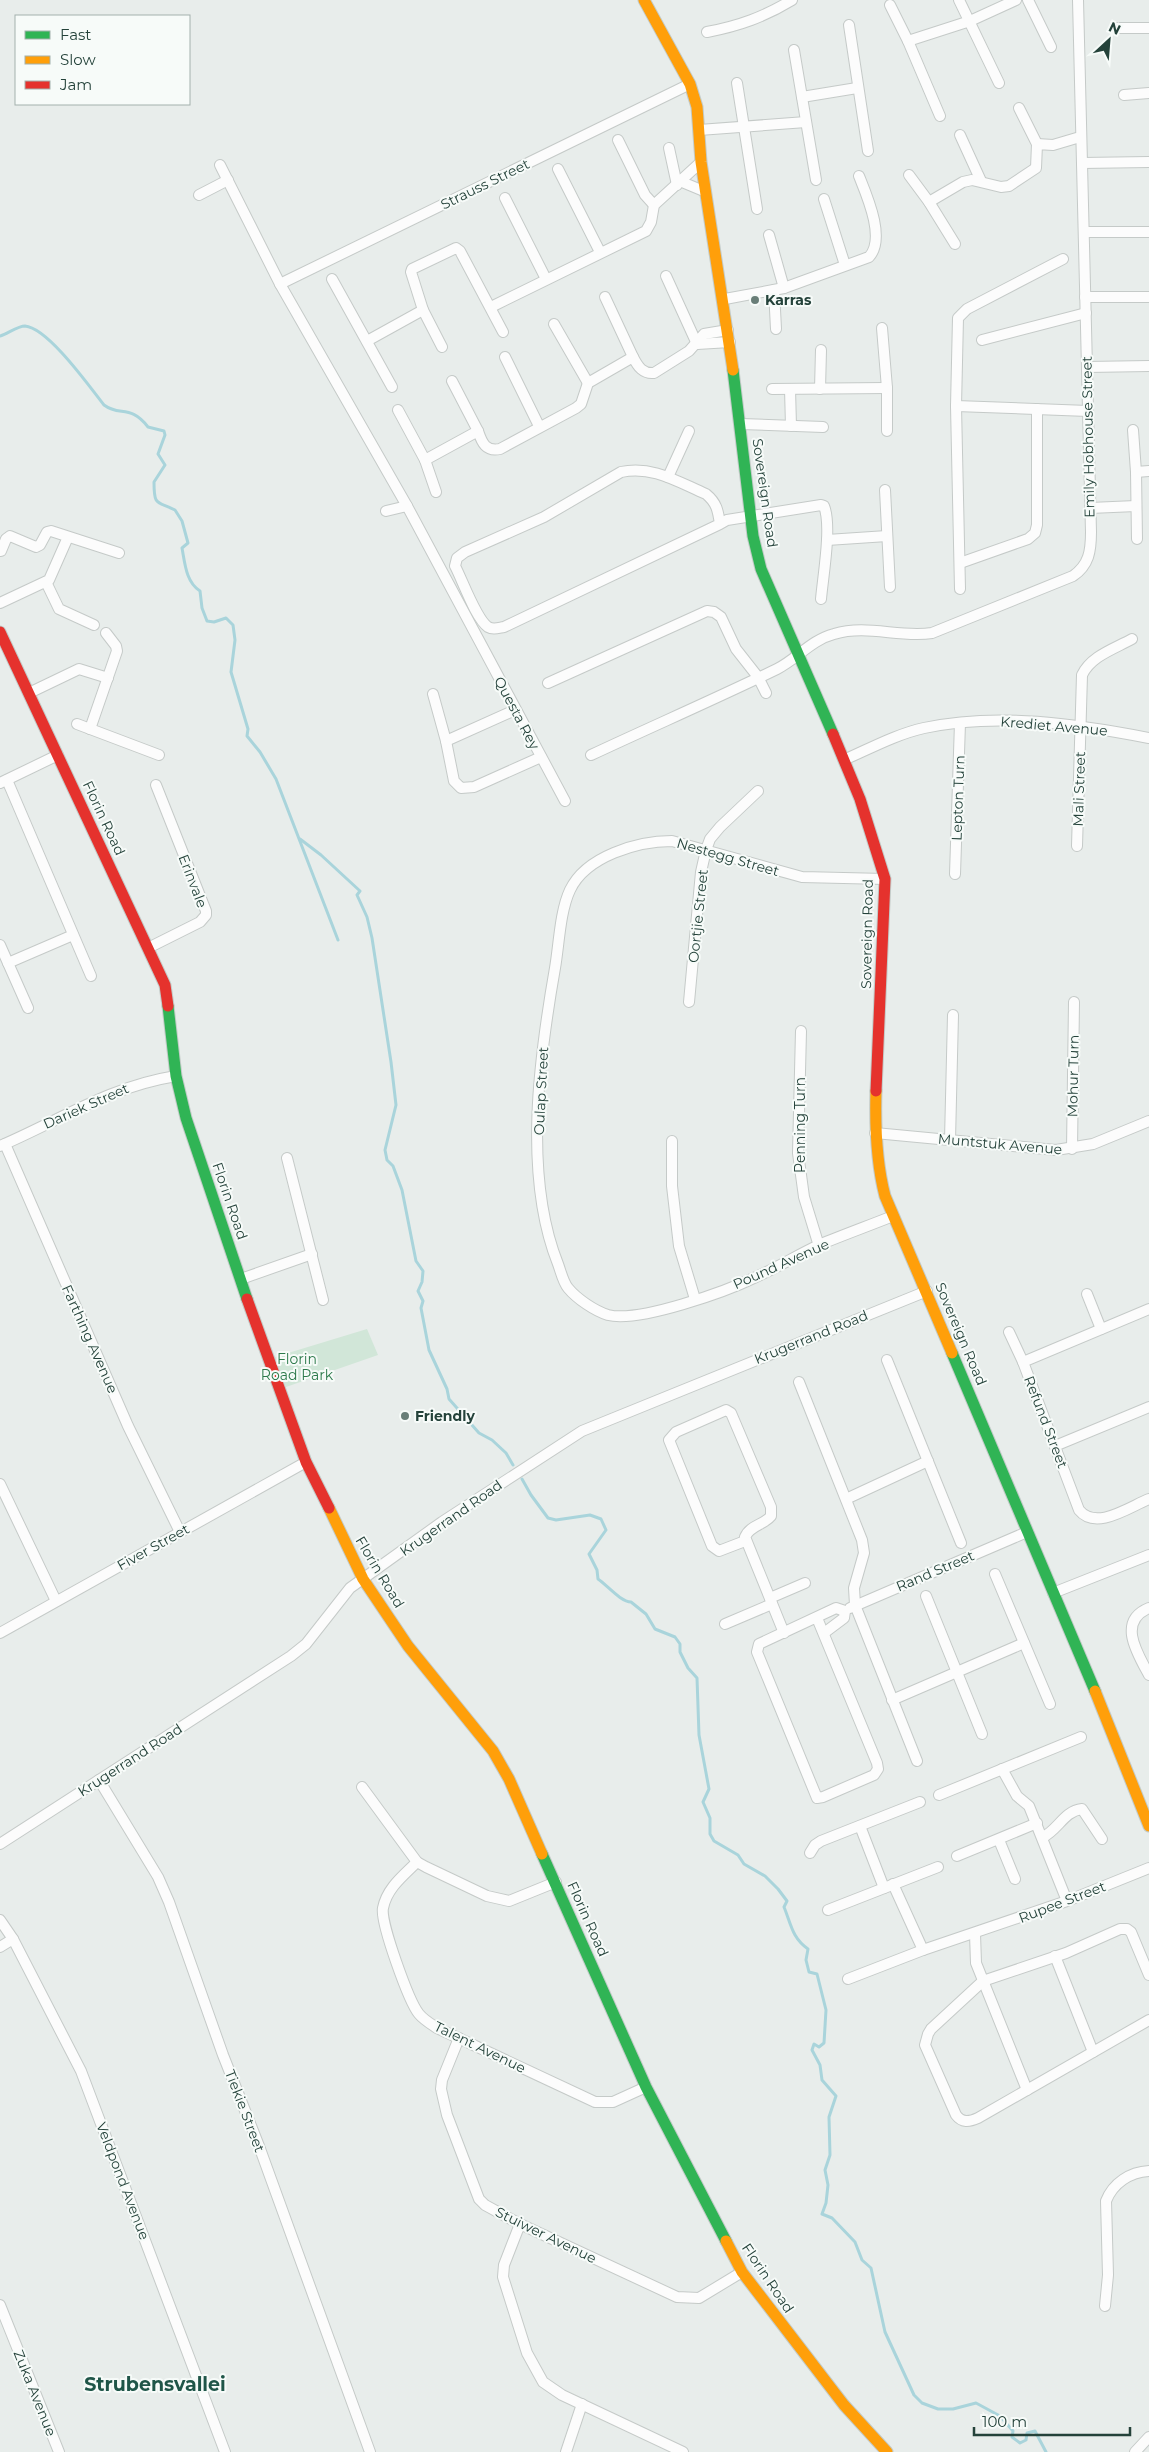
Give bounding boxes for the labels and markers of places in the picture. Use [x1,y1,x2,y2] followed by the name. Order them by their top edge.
[765,291,812,309] place label: Karras
[749,294,761,306] marker: Karras
[415,1407,475,1425] place label: Friendly
[399,1410,411,1422] marker: Friendly

